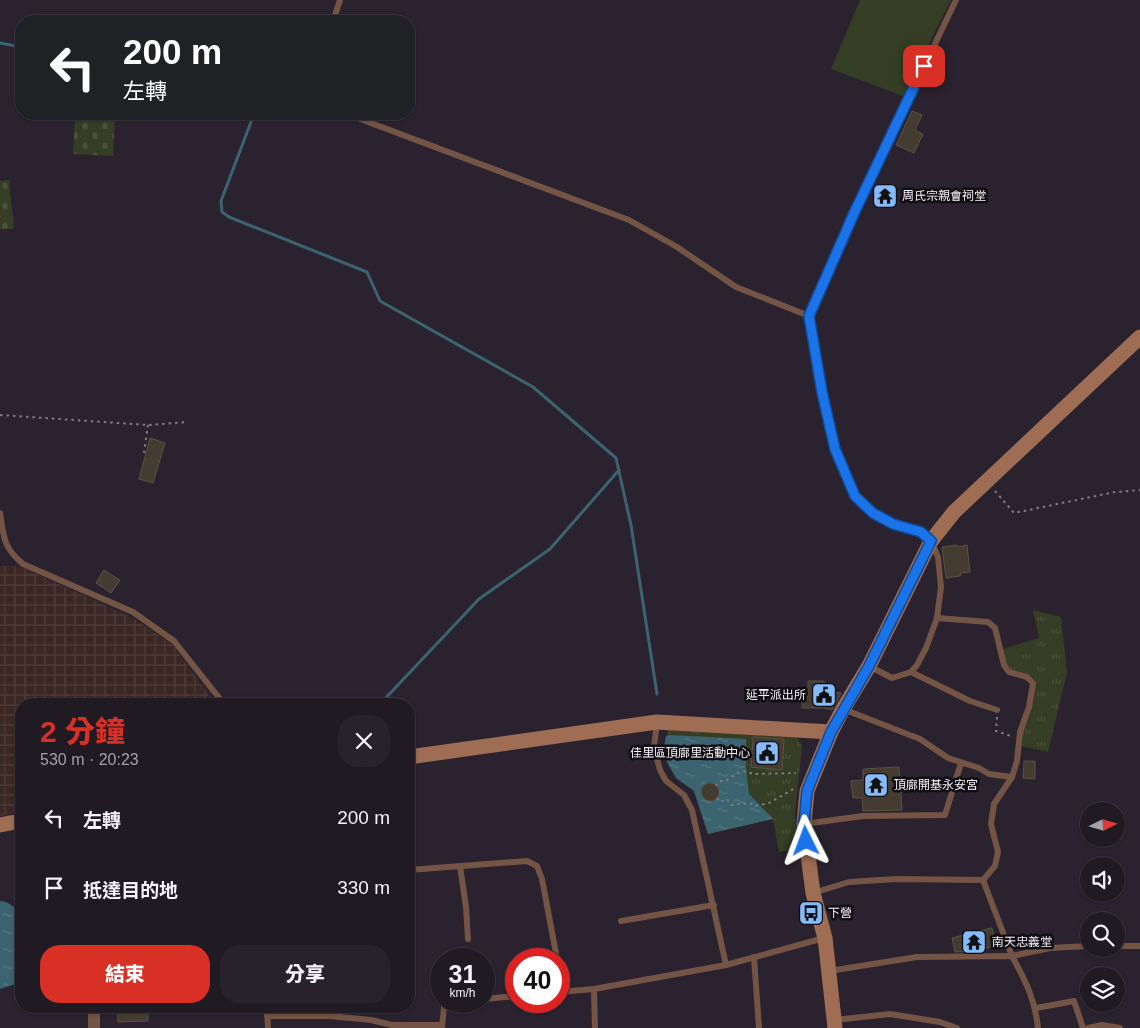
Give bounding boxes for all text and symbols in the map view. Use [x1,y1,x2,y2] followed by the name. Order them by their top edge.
[123,32,222,71] text: 200 m
[40,35,105,100] icon: left
[903,45,945,87] pin
[910,52,938,80] icon: arrive
[123,79,167,104] text: 左轉
[872,183,898,209] temple icon: 周氏宗親會祠堂
[902,189,986,203] place label: 周氏宗親會祠堂
[811,682,837,708] public building icon: 延平派出所
[746,688,806,702] place label: 延平派出所
[40,715,125,748] text: 2 分鐘
[338,715,390,767] button: close
[754,740,780,766] public building icon: 佳里區頂廍里活動中心
[630,746,750,760] place label: 佳里區頂廍里活動中心
[40,751,139,768] text: 530 m · 20:23
[863,772,889,798] temple icon: 頂廍開基永安宮
[894,778,978,792] place label: 頂廍開基永安宮
[1080,802,1125,848] north arrow
[1080,802,1125,1012] map controls
[40,804,68,832] icon: left
[337,807,390,828] text: 200 m
[83,810,121,831] text: 左轉
[779,814,831,866] position arrow
[1080,857,1125,902] button: sound
[40,874,68,902] icon: arrive
[337,877,390,898] text: 330 m
[83,880,178,901] text: 抵達目的地
[798,900,824,926] bus stop icon: 下營
[828,906,852,920] place label: 下營
[1080,912,1125,957] button: search
[961,929,987,955] temple icon: 南天忠義堂
[992,935,1052,949] place label: 南天忠義堂
[40,945,210,1003] button: 結束
[220,945,390,1003] button: 分享
[505,948,570,1013] speed limit sign: 40
[449,960,476,988] text: 31
[1080,967,1125,1012] button: layers
[449,986,476,1000] text: km/h

